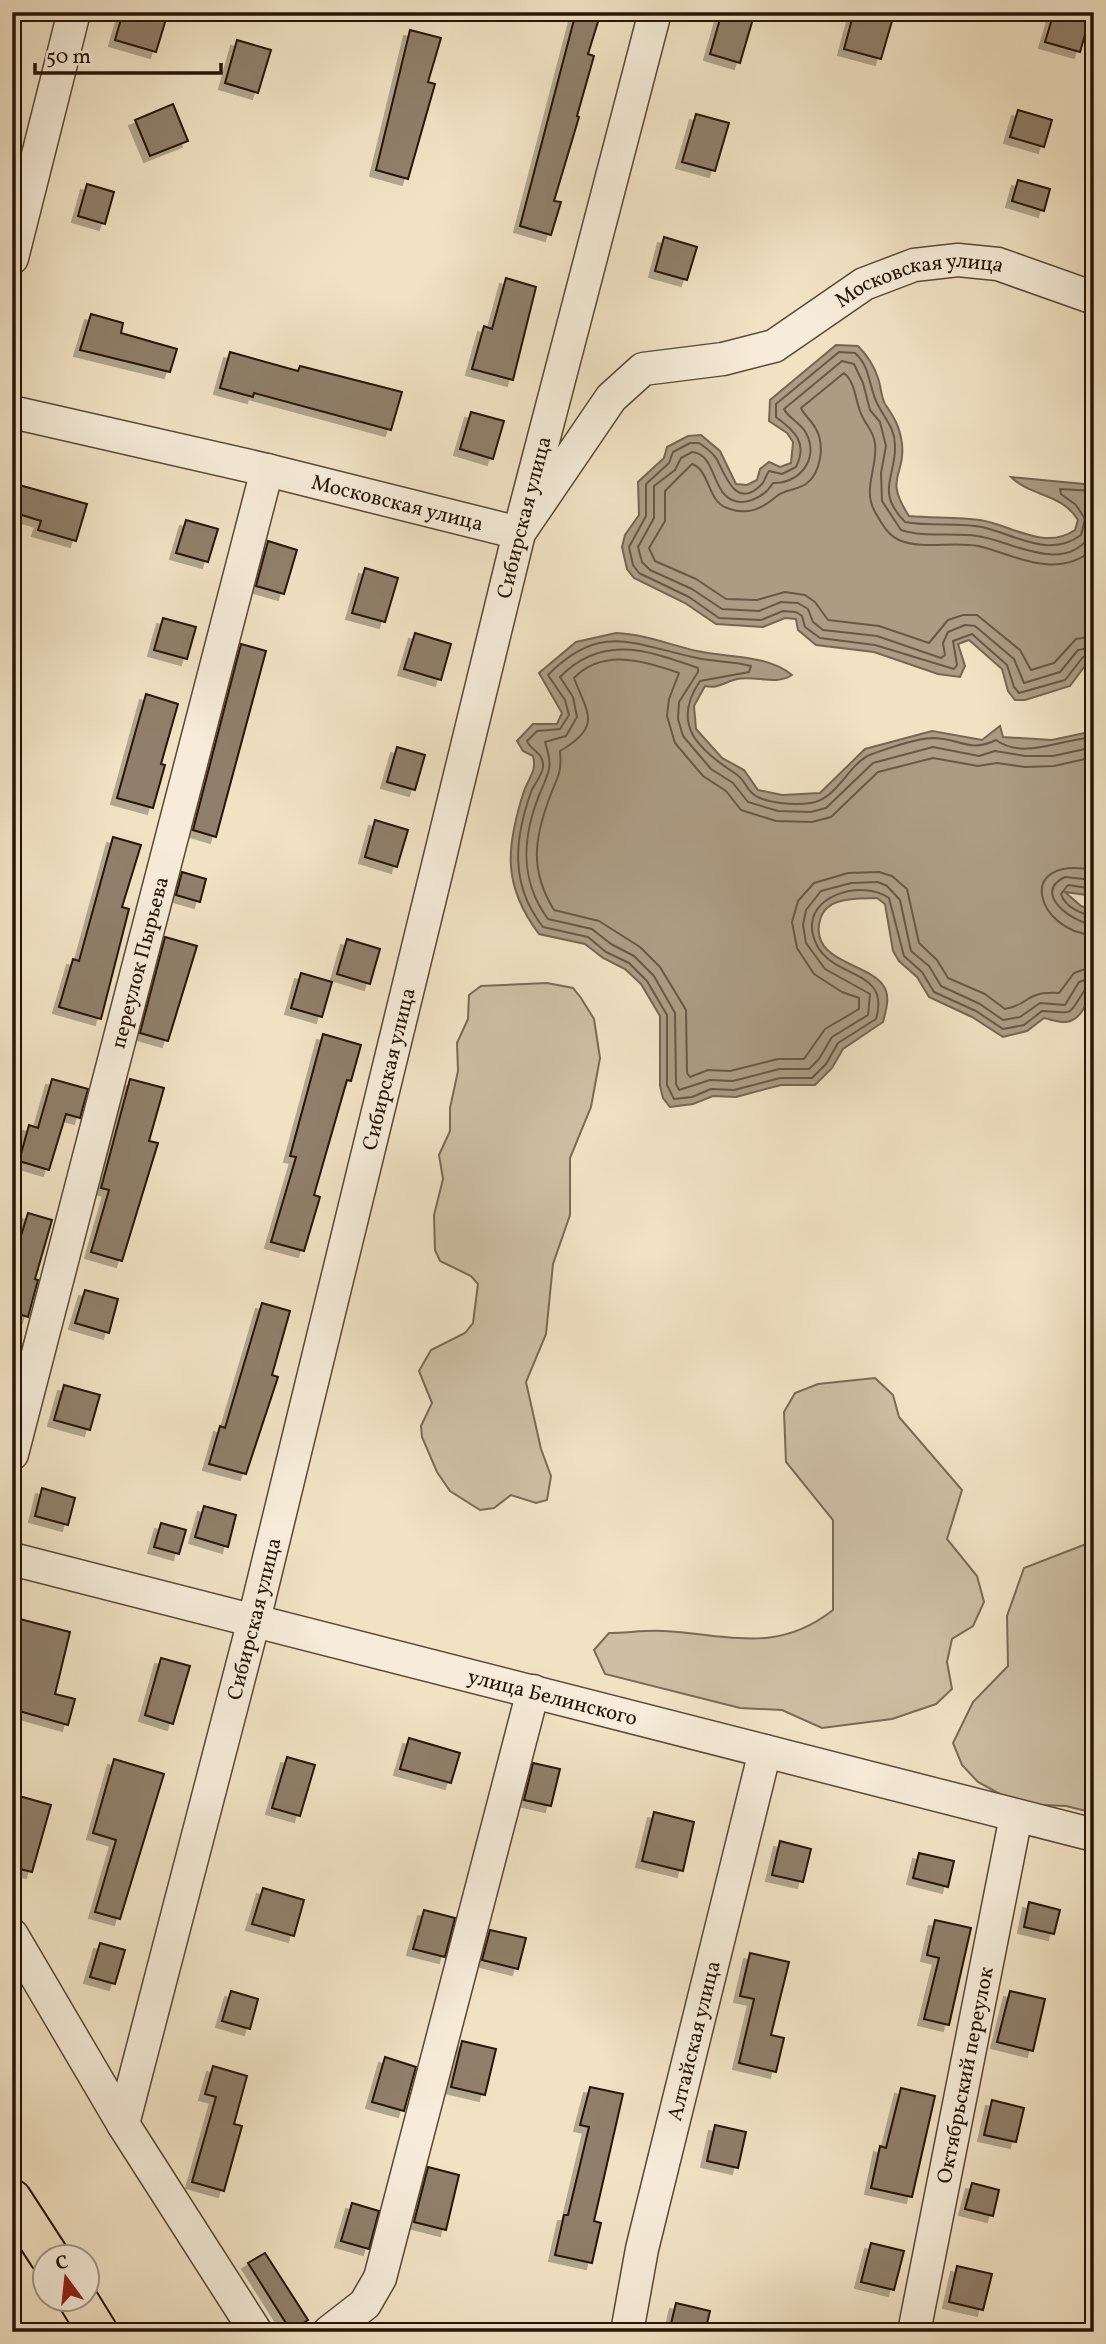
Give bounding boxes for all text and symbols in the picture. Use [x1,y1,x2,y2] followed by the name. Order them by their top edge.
[35,32,220,76] scale bar
[46,43,91,72] text: 50 m
[830,247,1008,316] street label: Московская улица
[491,433,560,602] street label: Сибирская улица
[308,469,486,540] street label: Московская улица
[105,874,177,1052] street label: переулок Пырьева
[356,985,424,1154] street label: Сибирская улица
[221,1535,290,1703] street label: Сибирская улица
[464,1663,640,1734] street label: улица Белинского
[661,1958,729,2124] street label: Алтайская улица
[931,1964,1002,2186] street label: Октябрьский переулок
[32,2242,102,2312] north arrow
[53,2249,71,2278] text: С

